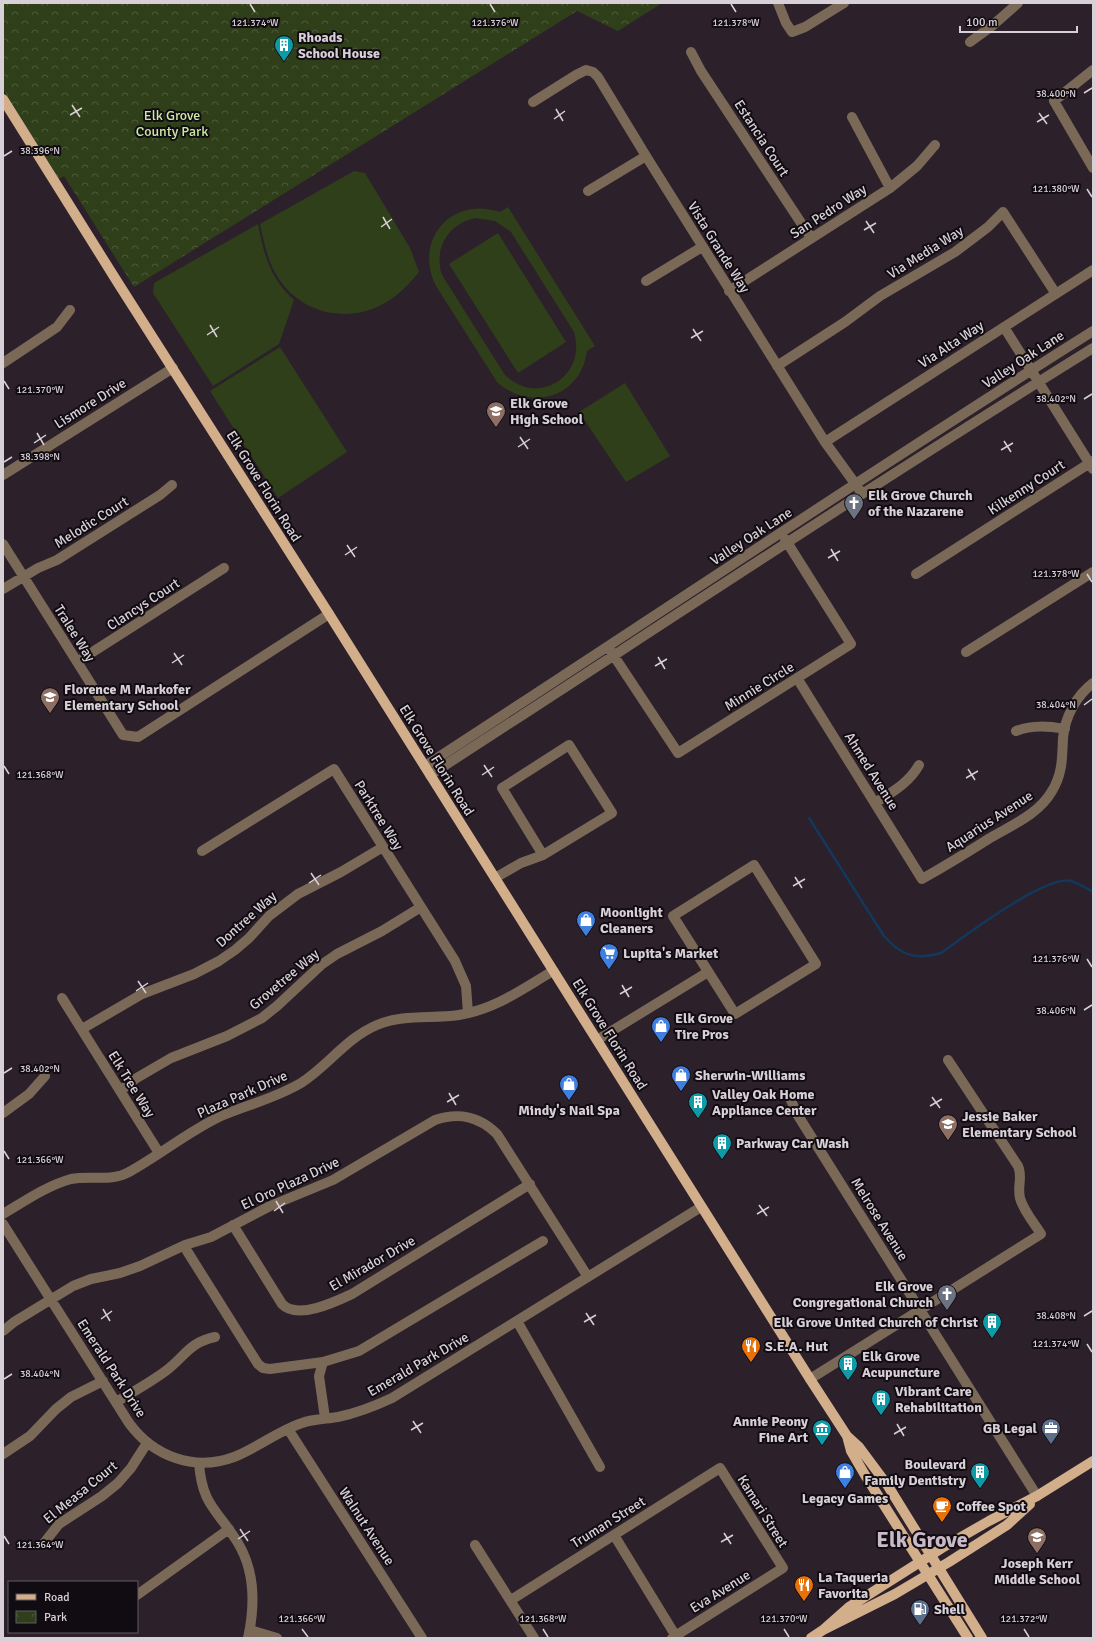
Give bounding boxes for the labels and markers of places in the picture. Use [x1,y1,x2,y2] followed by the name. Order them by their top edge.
[298,29,380,62] place label: Rhoads School House
[273,34,295,62] building icon: Rhoads School House
[510,395,584,428] place label: Elk Grove High School
[485,400,507,428] school or university icon: Elk Grove High School
[868,487,973,520] place label: Elk Grove Church of the Nazarene
[843,492,865,520] church icon: Elk Grove Church of the Nazarene
[64,681,191,714] place label: Florence M Markofer Elementary School
[39,686,61,714] school or university icon: Florence M Markofer Elementary School
[600,904,663,937] place label: Moonlight Cleaners
[575,909,597,937] shop icon: Moonlight Cleaners
[598,942,620,970] supermarket icon: Lupita's Market
[623,945,719,962] place label: Lupita's Market
[675,1010,733,1043] place label: Elk Grove Tire Pros
[650,1015,672,1043] shop icon: Elk Grove Tire Pros
[670,1064,692,1092] shop icon: Sherwin-Williams
[695,1067,805,1084] place label: Sherwin-Williams
[558,1073,580,1101] shop icon: Mindy's Nail Spa
[712,1086,817,1119] place label: Valley Oak Home Appliance Center
[687,1091,709,1119] building icon: Valley Oak Home Appliance Center
[518,1102,620,1119] place label: Mindy's Nail Spa
[962,1108,1077,1141] place label: Jessie Baker Elementary School
[937,1113,959,1141] school or university icon: Jessie Baker Elementary School
[711,1132,733,1160] building icon: Parkway Car Wash
[736,1135,850,1152] place label: Parkway Car Wash
[793,1278,933,1311] place label: Elk Grove Congregational Church
[936,1283,958,1311] church icon: Elk Grove Congregational Church
[981,1311,1003,1339] building icon: Elk Grove United Church of Christ
[773,1314,979,1331] place label: Elk Grove United Church of Christ
[740,1335,762,1363] restaurant icon: S.E.A. Hut
[765,1338,829,1355] place label: S.E.A. Hut
[862,1348,940,1381] place label: Elk Grove Acupuncture
[837,1353,859,1381] building icon: Elk Grove Acupuncture
[895,1383,982,1416] place label: Vibrant Care Rehabilitation
[870,1388,892,1416] building icon: Vibrant Care Rehabilitation
[733,1413,809,1446] place label: Annie Peony Fine Art
[1040,1417,1062,1445] office icon: GB Legal
[811,1418,833,1446] museum icon: Annie Peony Fine Art
[983,1420,1038,1437] place label: GB Legal
[864,1456,966,1489] place label: Boulevard Family Dentistry
[834,1461,856,1489] shop icon: Legacy Games
[969,1461,991,1489] building icon: Boulevard Family Dentistry
[802,1490,888,1507] place label: Legacy Games
[931,1495,953,1523] cafe icon: Coffee Spot
[956,1498,1027,1515] place label: Coffee Spot
[1026,1526,1048,1554] school or university icon: Joseph Kerr Middle School
[994,1555,1081,1588] place label: Joseph Kerr Middle School
[818,1569,888,1602] place label: La Taqueria Favorita
[793,1574,815,1602] restaurant icon: La Taqueria Favorita
[909,1598,931,1626] fuel station icon: Shell
[934,1601,966,1618] place label: Shell

